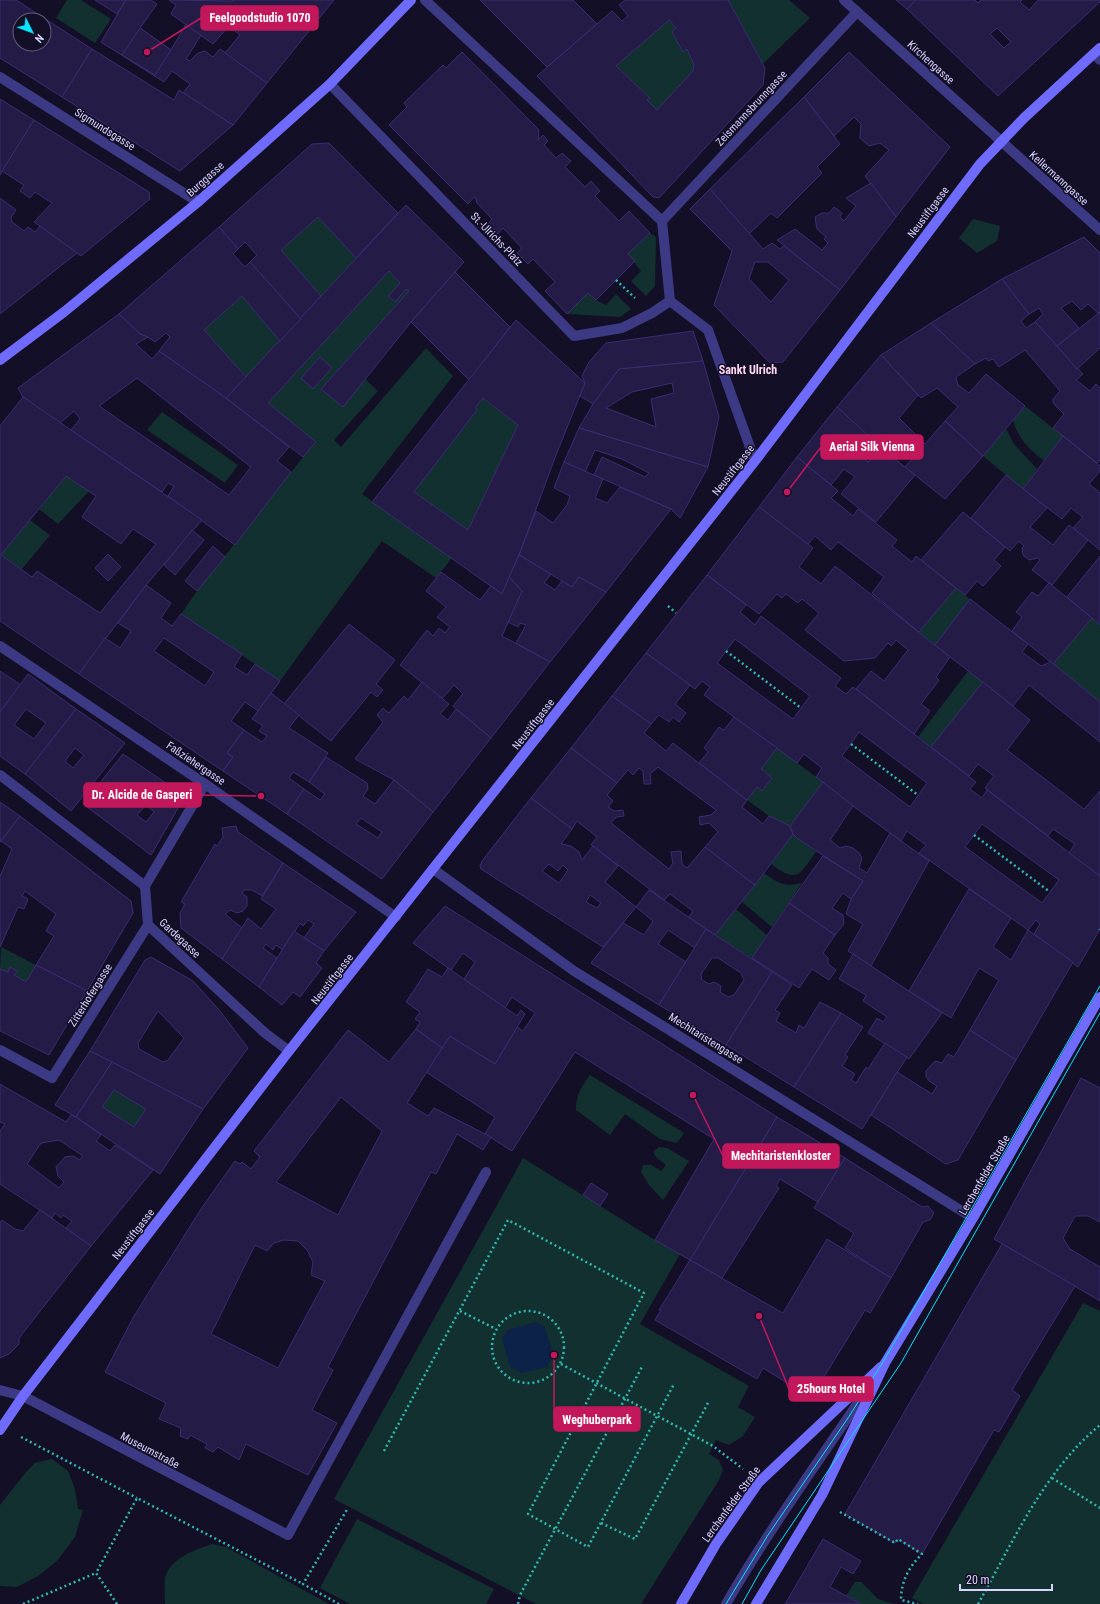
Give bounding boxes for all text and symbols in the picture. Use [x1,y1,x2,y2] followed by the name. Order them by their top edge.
[201,6,318,30] callout: Feelgoodstudio 1070
[209,11,311,25] text: Feelgoodstudio 1070
[12,12,52,52] north arrow
[32,31,46,45] text: N
[905,38,957,87] street label: Kirchengasse
[713,68,790,149] street label: Zeismannsbrunngasse
[72,106,137,153] street label: Sigmundsgasse
[1027,149,1091,208] street label: Kellermanngasse
[184,159,227,200] street label: Burggasse
[905,184,952,240] street label: Neustiftgasse
[468,210,525,269] street label: St.-Ulrichs-Platz
[719,363,777,377] district label: Sankt Ulrich
[821,435,923,459] callout: Aerial Silk Vienna
[829,440,915,454] text: Aerial Silk Vienna
[710,442,757,498] street label: Neustiftgasse
[510,696,557,752] street label: Neustiftgasse
[164,739,228,788] street label: Faßziehergasse
[84,783,201,807] callout: Dr. Alcide de Gasperi
[92,788,192,802] text: Dr. Alcide de Gasperi
[156,916,203,961] street label: Gardegasse
[309,951,356,1007] street label: Neustiftgasse
[66,961,115,1029] street label: Zitterhofergasse
[666,1010,745,1067] street label: Mechitaristengasse
[956,1133,1013,1218] street label: Lerchenfelder Straße
[723,1144,839,1168] callout: Mechitaristenkloster
[731,1149,831,1163] text: Mechitaristenkloster
[110,1206,157,1262] street label: Neustiftgasse
[789,1377,873,1401] callout: 25hours Hotel
[797,1382,865,1396] text: 25hours Hotel
[554,1407,640,1431] callout: Weghuberpark
[562,1413,632,1427] text: Weghuberpark
[118,1429,182,1471] street label: Museumstraße
[700,1464,763,1545] street label: Lerchenfelder Straße
[960,1566,1052,1592] scale bar
[966,1573,990,1587] text: 20 m

